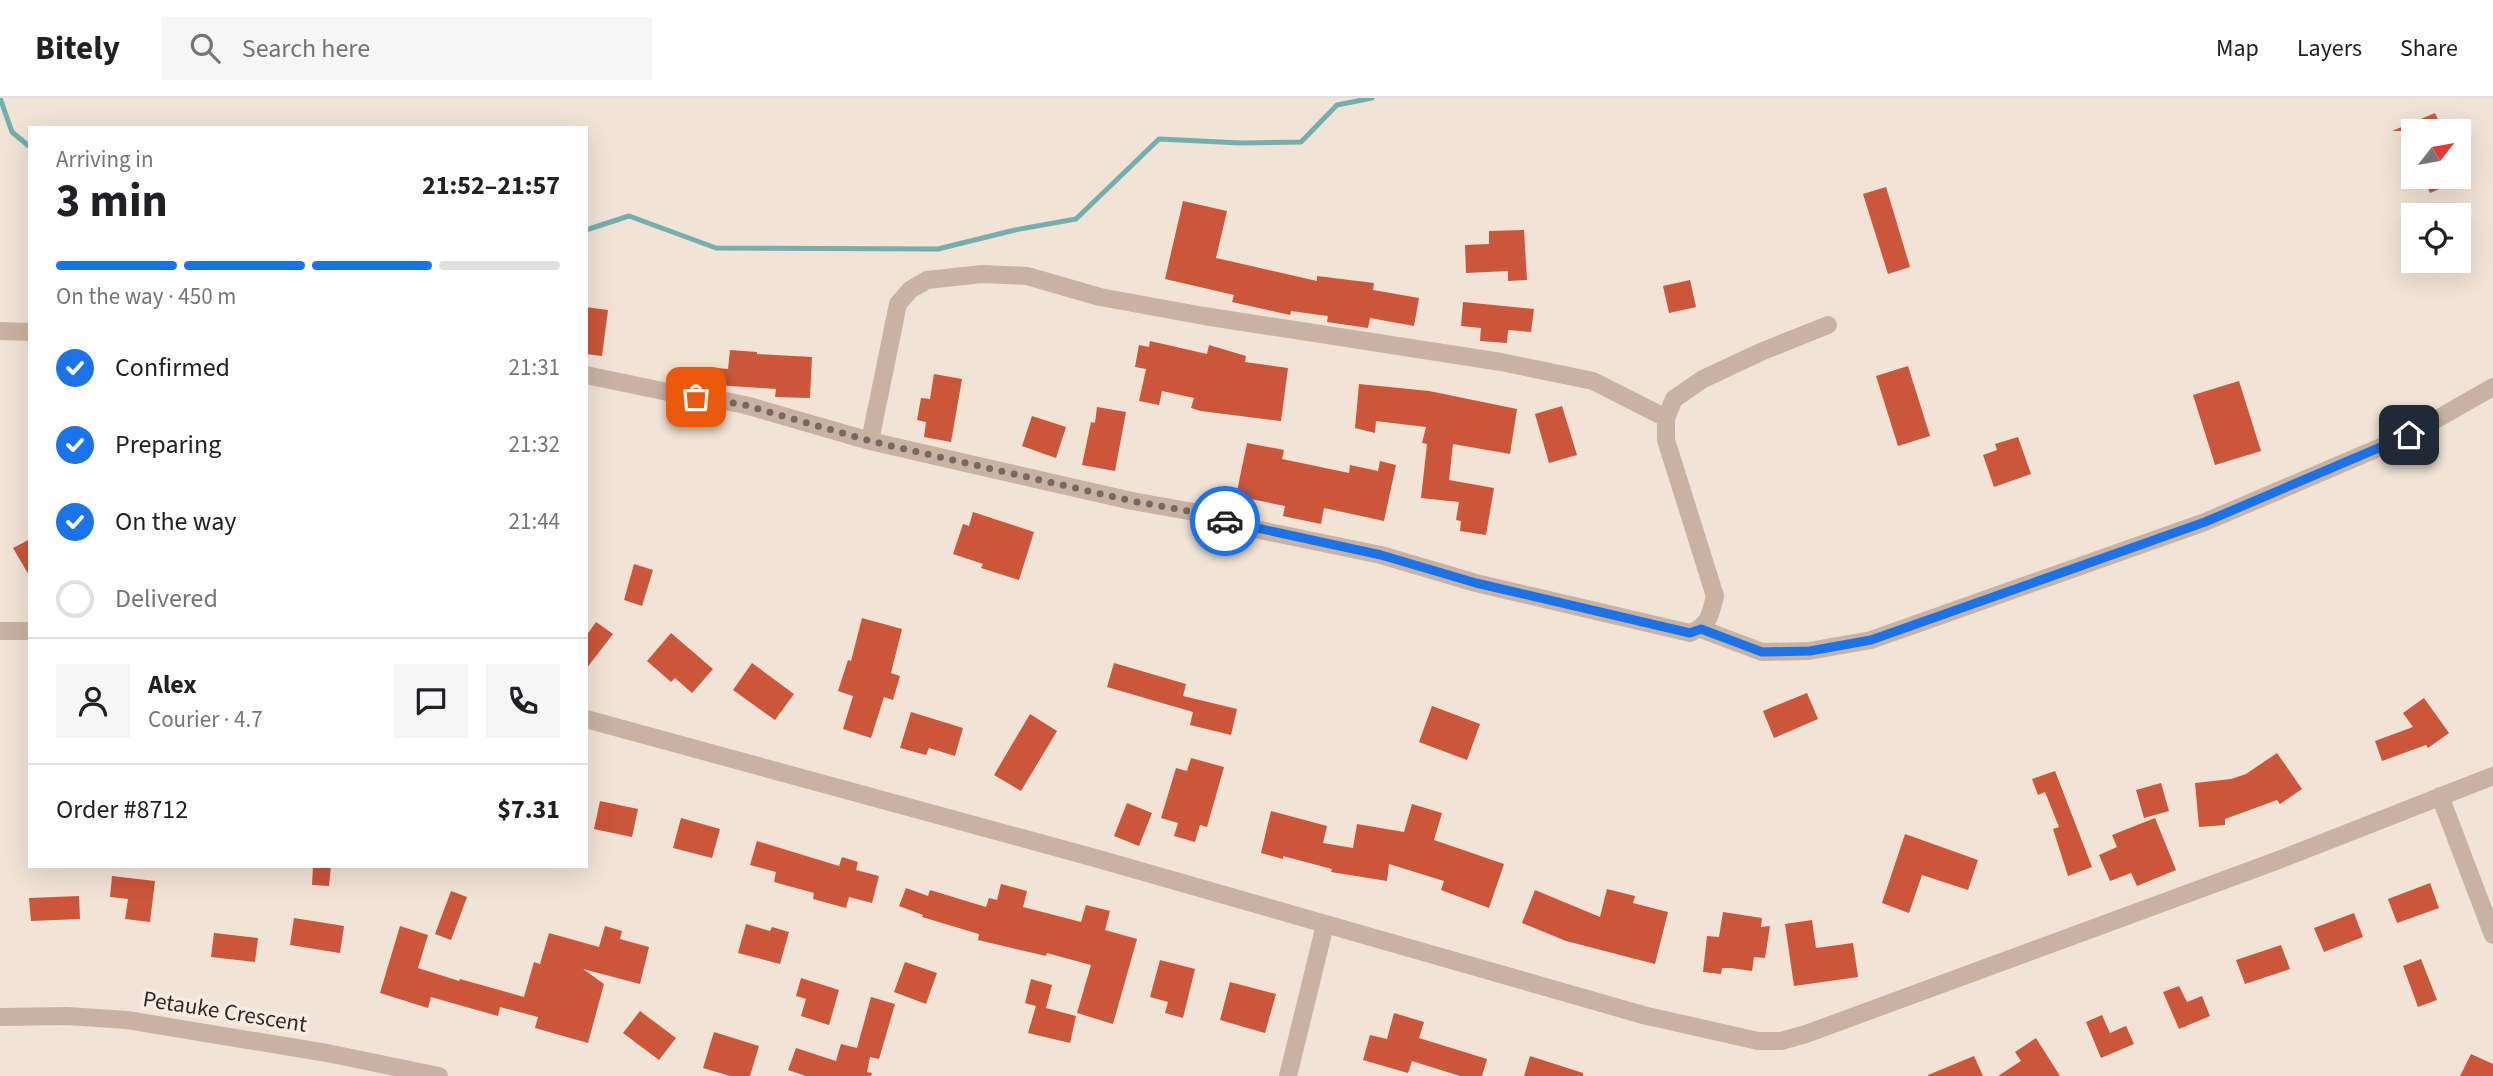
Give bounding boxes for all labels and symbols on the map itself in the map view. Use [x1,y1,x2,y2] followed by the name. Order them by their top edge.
[2401,119,2471,189] north arrow
[666,367,726,427] pin
[2379,405,2439,465] pin
[1190,486,1260,556] courier
[141,982,310,1041] street label: Petauke Crescent

